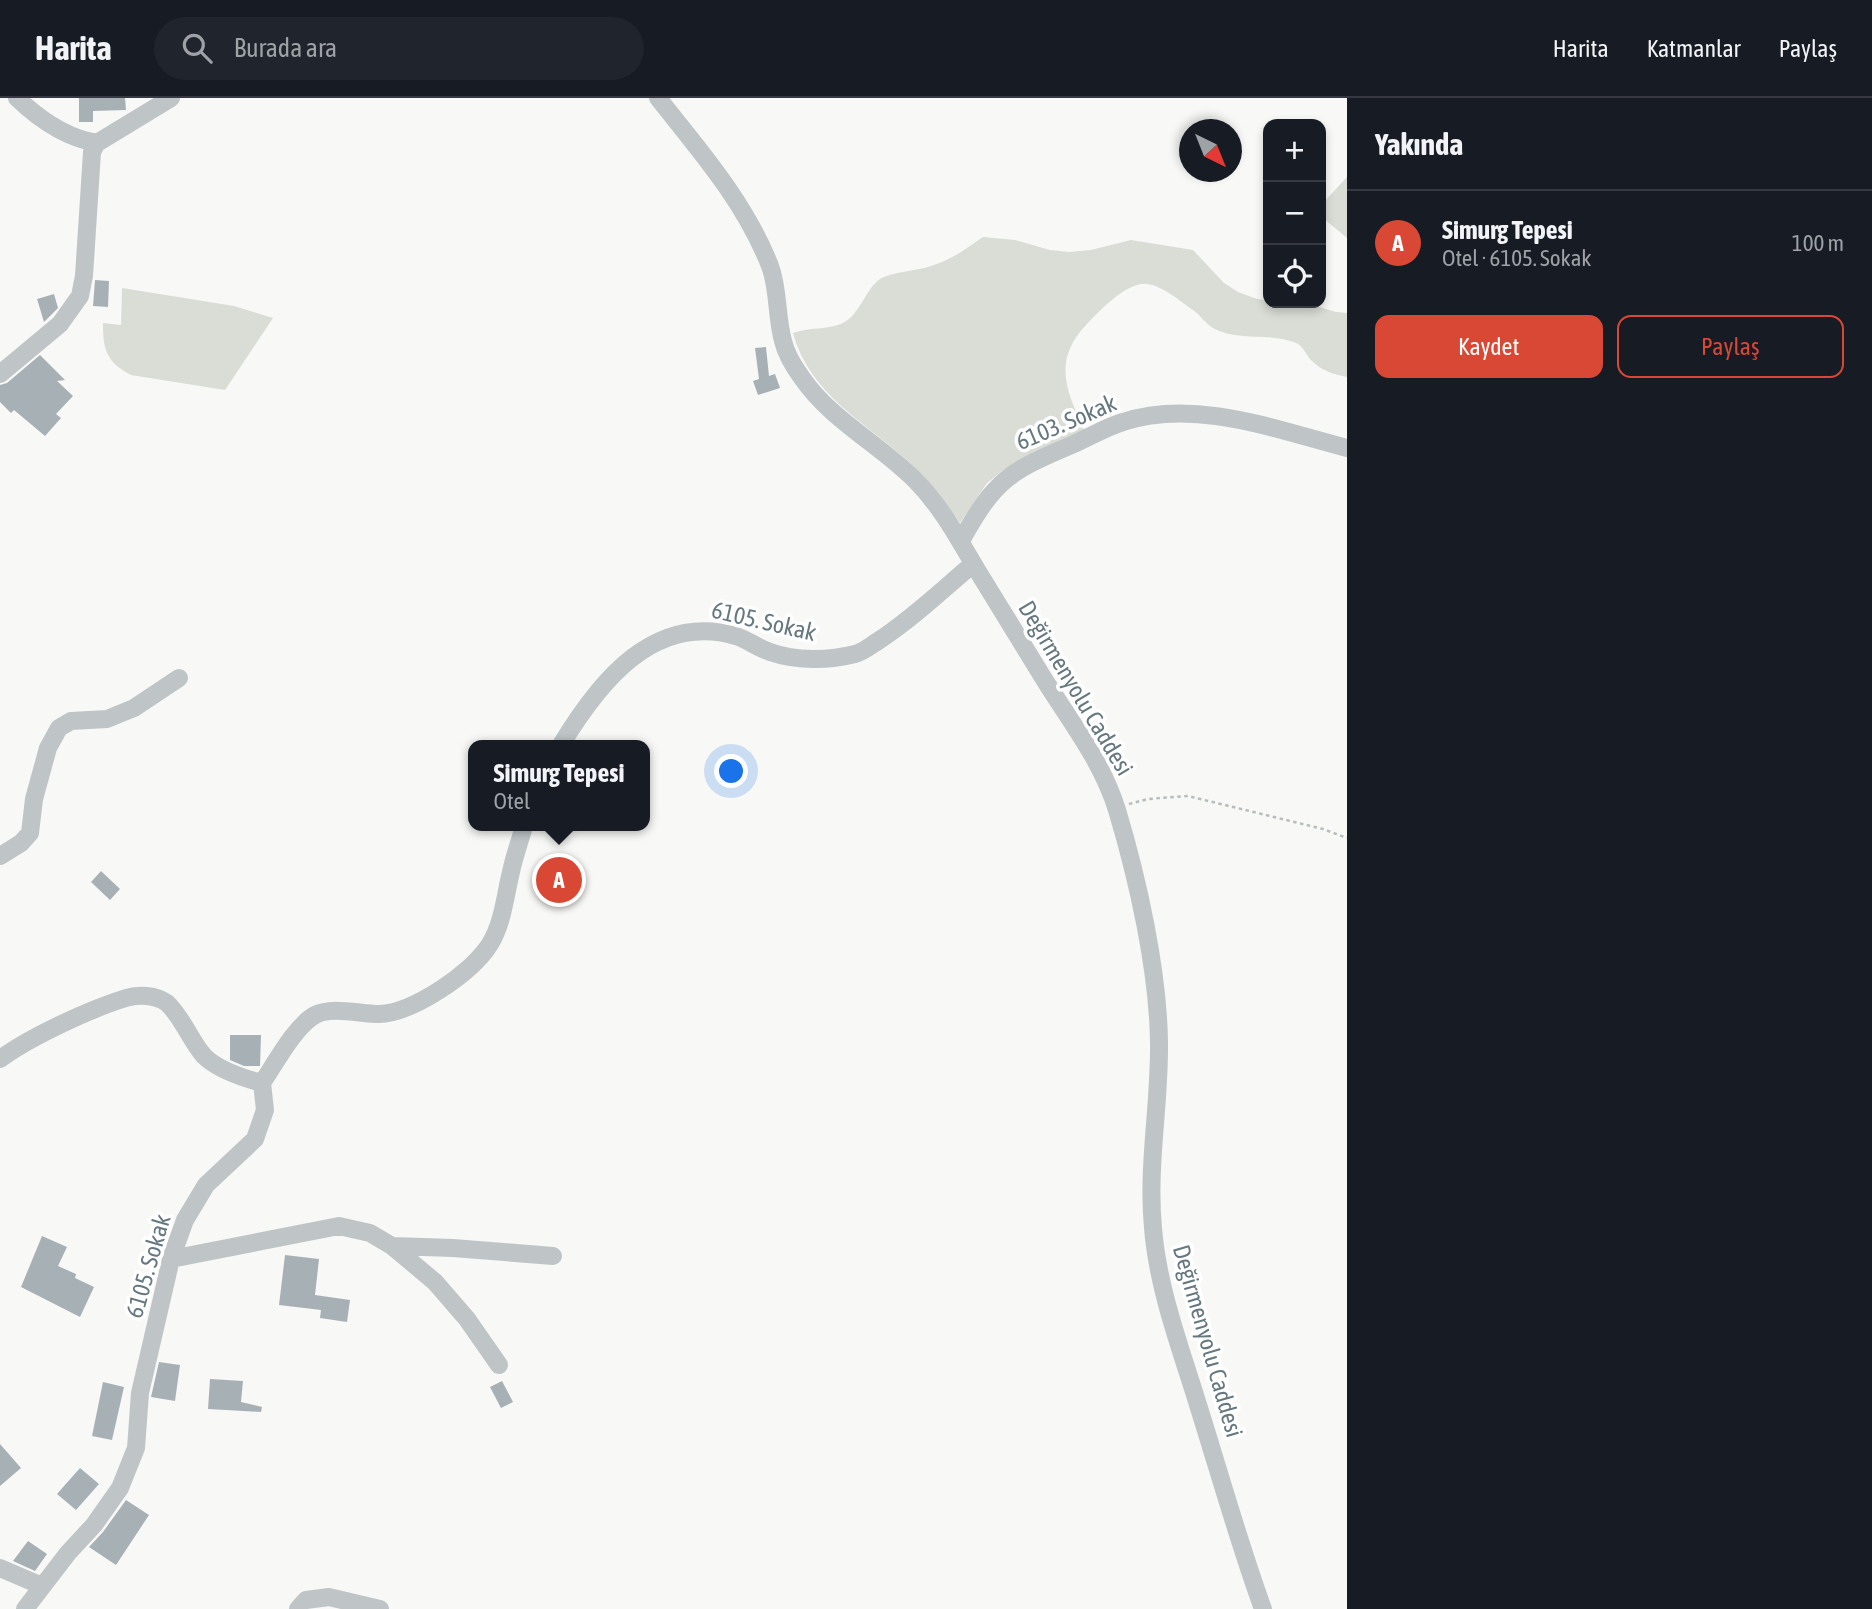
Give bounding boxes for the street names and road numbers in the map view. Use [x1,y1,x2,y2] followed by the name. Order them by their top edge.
[1012,389,1121,455] street label: 6103. Sokak
[709,596,819,646] street label: 6105. Sokak
[1013,596,1139,780] street label: Değirmenyolu Caddesi
[120,1211,176,1321] street label: 6105. Sokak
[1168,1242,1248,1440] street label: Değirmenyolu Caddesi

